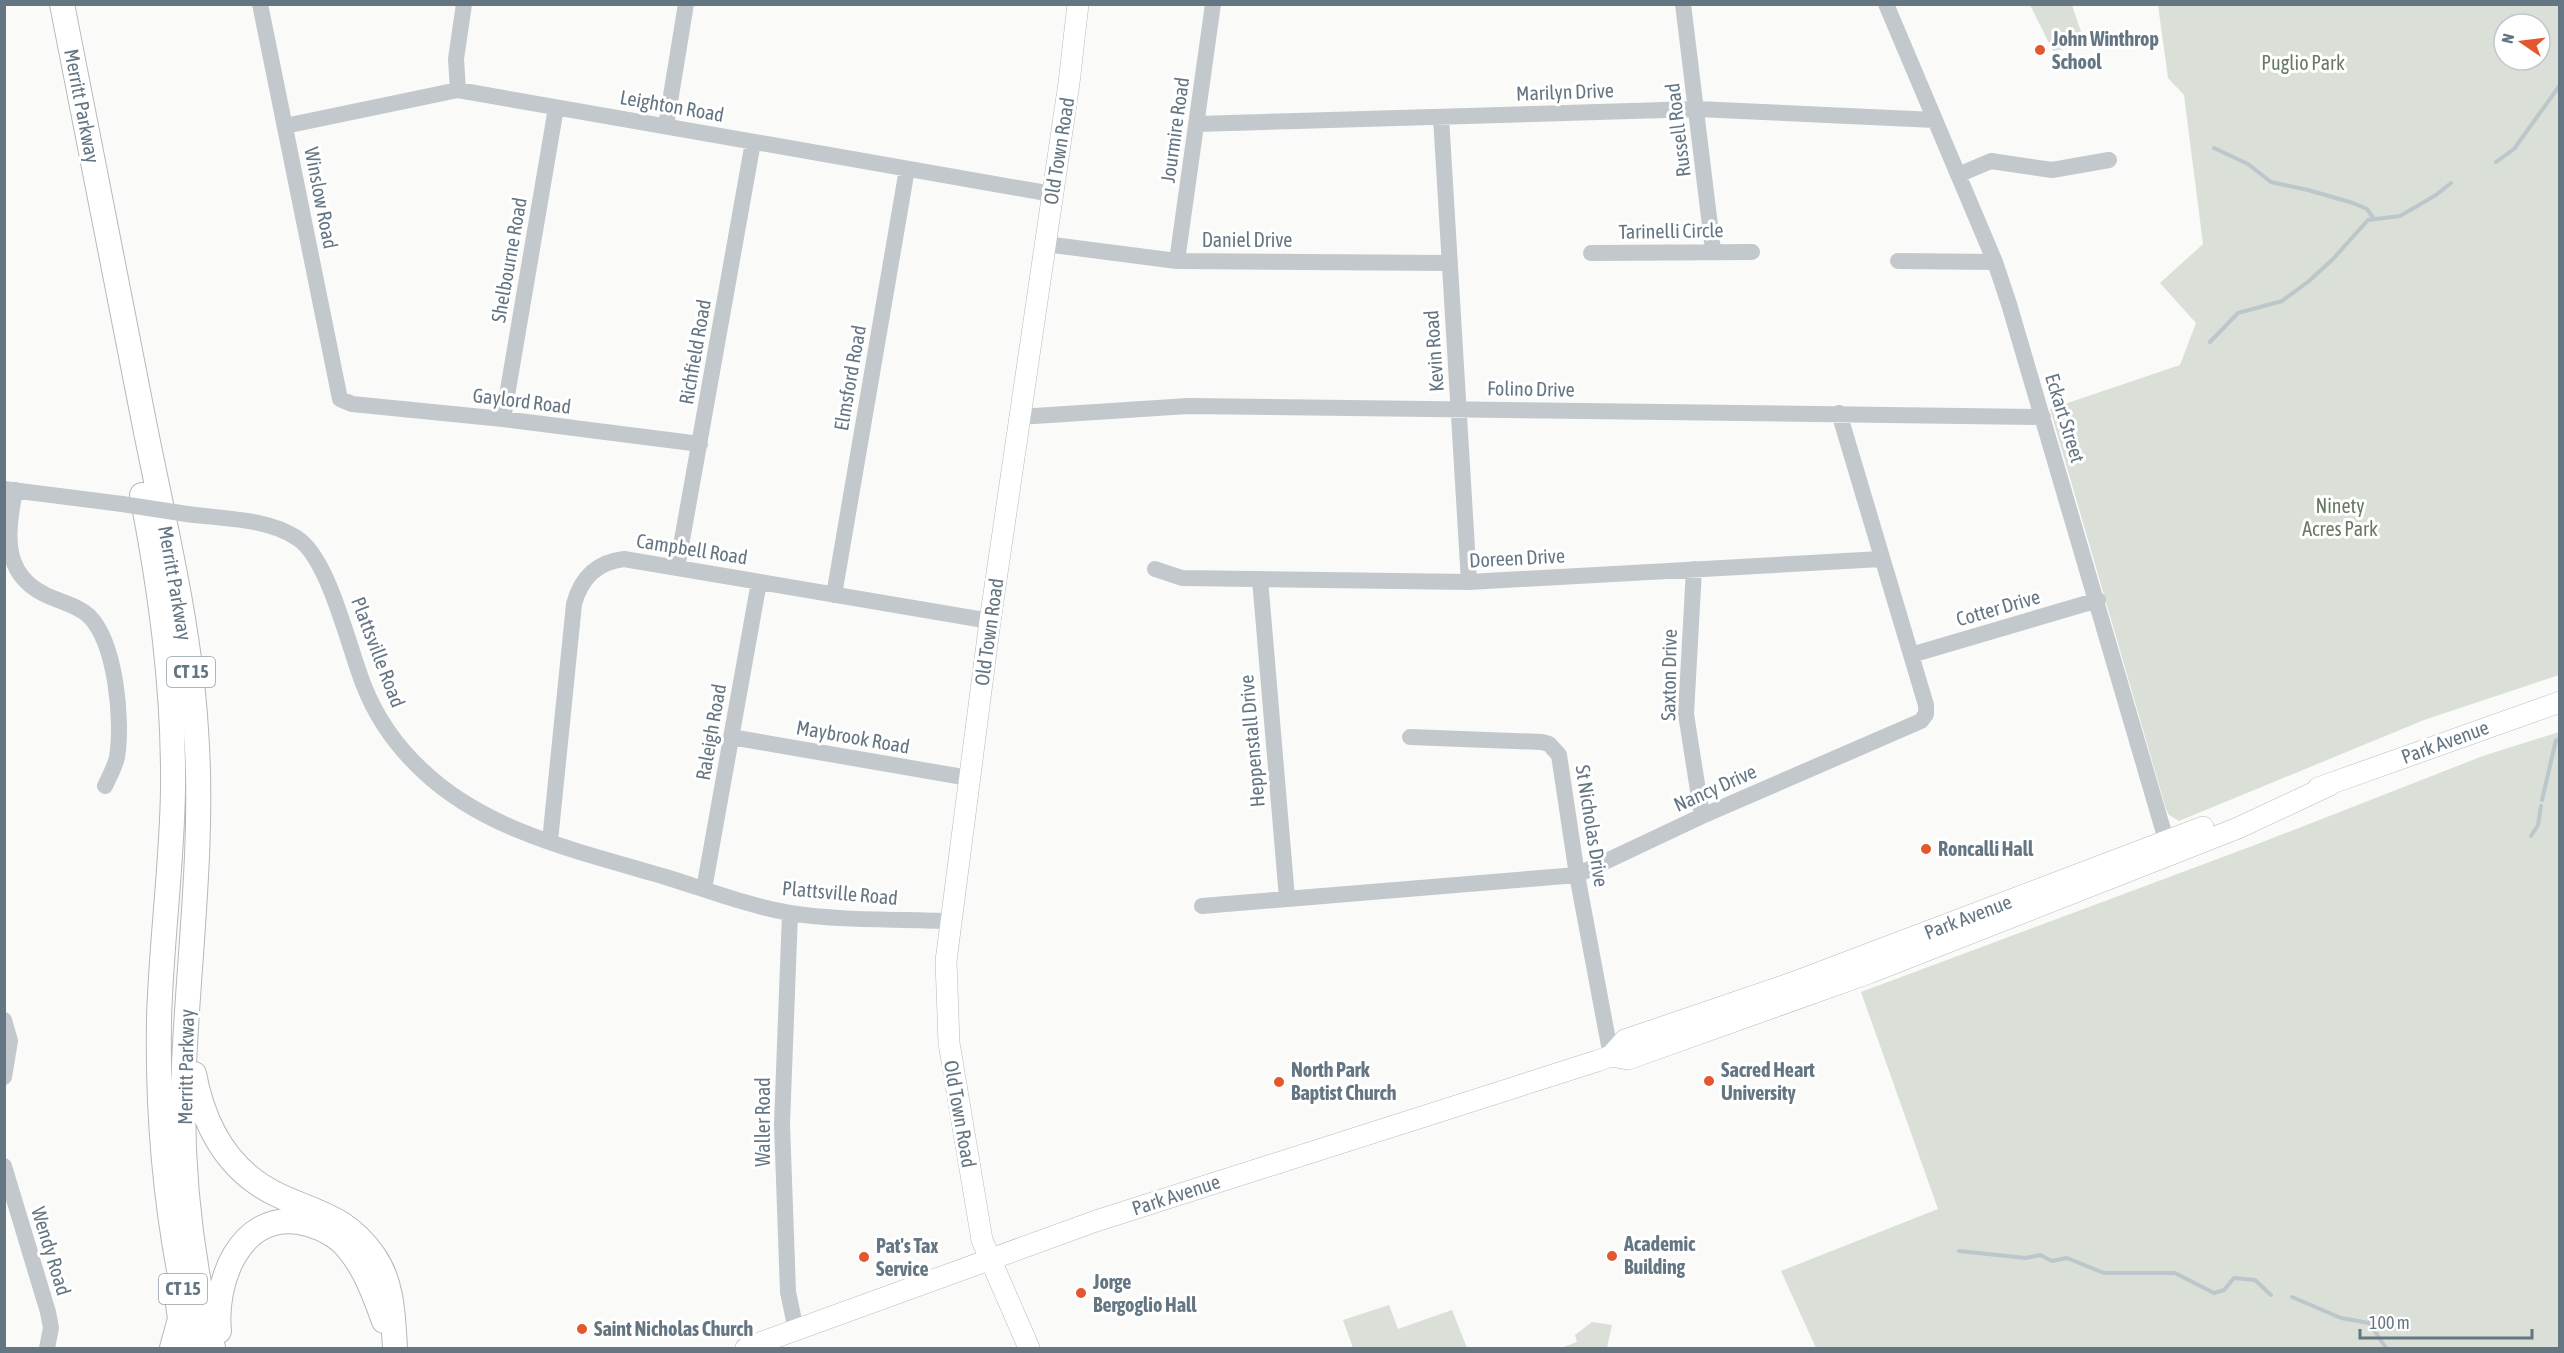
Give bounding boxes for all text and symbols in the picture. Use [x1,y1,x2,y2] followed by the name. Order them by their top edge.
[2492,12,2552,72] north arrow
[2051,27,2159,73] place label: John Winthrop School
[2498,32,2517,45] text: N
[2033,43,2047,57] marker: John Winthrop School
[60,47,105,165] street label: Merritt Parkway
[2261,51,2345,74] park label: Puglio Park
[1156,76,1193,184] street label: Jourmire Road
[1516,78,1614,105] street label: Marilyn Drive
[1660,82,1695,178] street label: Russell Road
[618,85,726,126] street label: Leighton Road
[1039,96,1078,206] street label: Old Town Road
[300,145,343,251] street label: Winslow Road
[486,196,531,324] street label: Shelbourne Road
[1618,218,1724,243] street label: Tarinelli Circle
[1202,228,1292,251] street label: Daniel Drive
[674,298,715,406] street label: Richfield Road
[1419,309,1448,393] street label: Kevin Road
[829,323,870,432] street label: Elmsford Road
[2041,370,2090,465] street label: Eckart Street
[1487,376,1575,401] street label: Folino Drive
[472,383,573,418] street label: Gaylord Road
[2302,494,2378,540] park label: Ninety Acres Park
[154,524,197,642] street label: Merritt Parkway
[635,528,749,569] street label: Campbell Road
[1469,544,1565,571] street label: Doreen Drive
[970,577,1007,687] street label: Old Town Road
[1953,585,2042,630] street label: Cotter Drive
[347,593,410,710] street label: Plattsville Road
[1656,629,1681,721] street label: Saxton Drive
[167,657,215,687] road number: CT 15
[1234,674,1269,808] street label: Heppenstall Drive
[691,682,730,782] street label: Raleigh Road
[795,715,912,758] street label: Maybrook Road
[2398,715,2492,768] street label: Park Avenue
[1670,759,1760,816] street label: Nancy Drive
[1572,763,1613,888] street label: St Nicholas Drive
[1938,837,2034,860] place label: Roncalli Hall
[1919,842,1933,856] marker: Roncalli Hall
[781,876,899,909] street label: Plattsville Road
[1921,889,2015,944] street label: Park Avenue
[173,1009,198,1125] street label: Merritt Parkway
[1291,1058,1397,1104] place label: North Park Baptist Church
[1721,1058,1815,1104] place label: Sacred Heart University
[940,1059,981,1169] street label: Old Town Road
[1702,1074,1716,1088] marker: Sacred Heart University
[1272,1075,1286,1089] marker: North Park Baptist Church
[751,1077,774,1167] street label: Waller Road
[1129,1169,1223,1220] street label: Park Avenue
[27,1204,76,1298] street label: Wendy Road
[1623,1232,1696,1278] place label: Academic Building
[876,1234,938,1280] place label: Pat's Tax Service
[1605,1249,1619,1263] marker: Academic Building
[857,1250,871,1264] marker: Pat's Tax Service
[1092,1270,1197,1316] place label: Jorge Bergoglio Hall
[159,1274,207,1304] road number: CT 15
[1074,1286,1088,1300] marker: Jorge Bergoglio Hall
[2360,1302,2532,1340] scale bar
[2369,1312,2410,1333] text: 100 m
[594,1317,753,1340] place label: Saint Nicholas Church
[575,1322,589,1336] marker: Saint Nicholas Church

